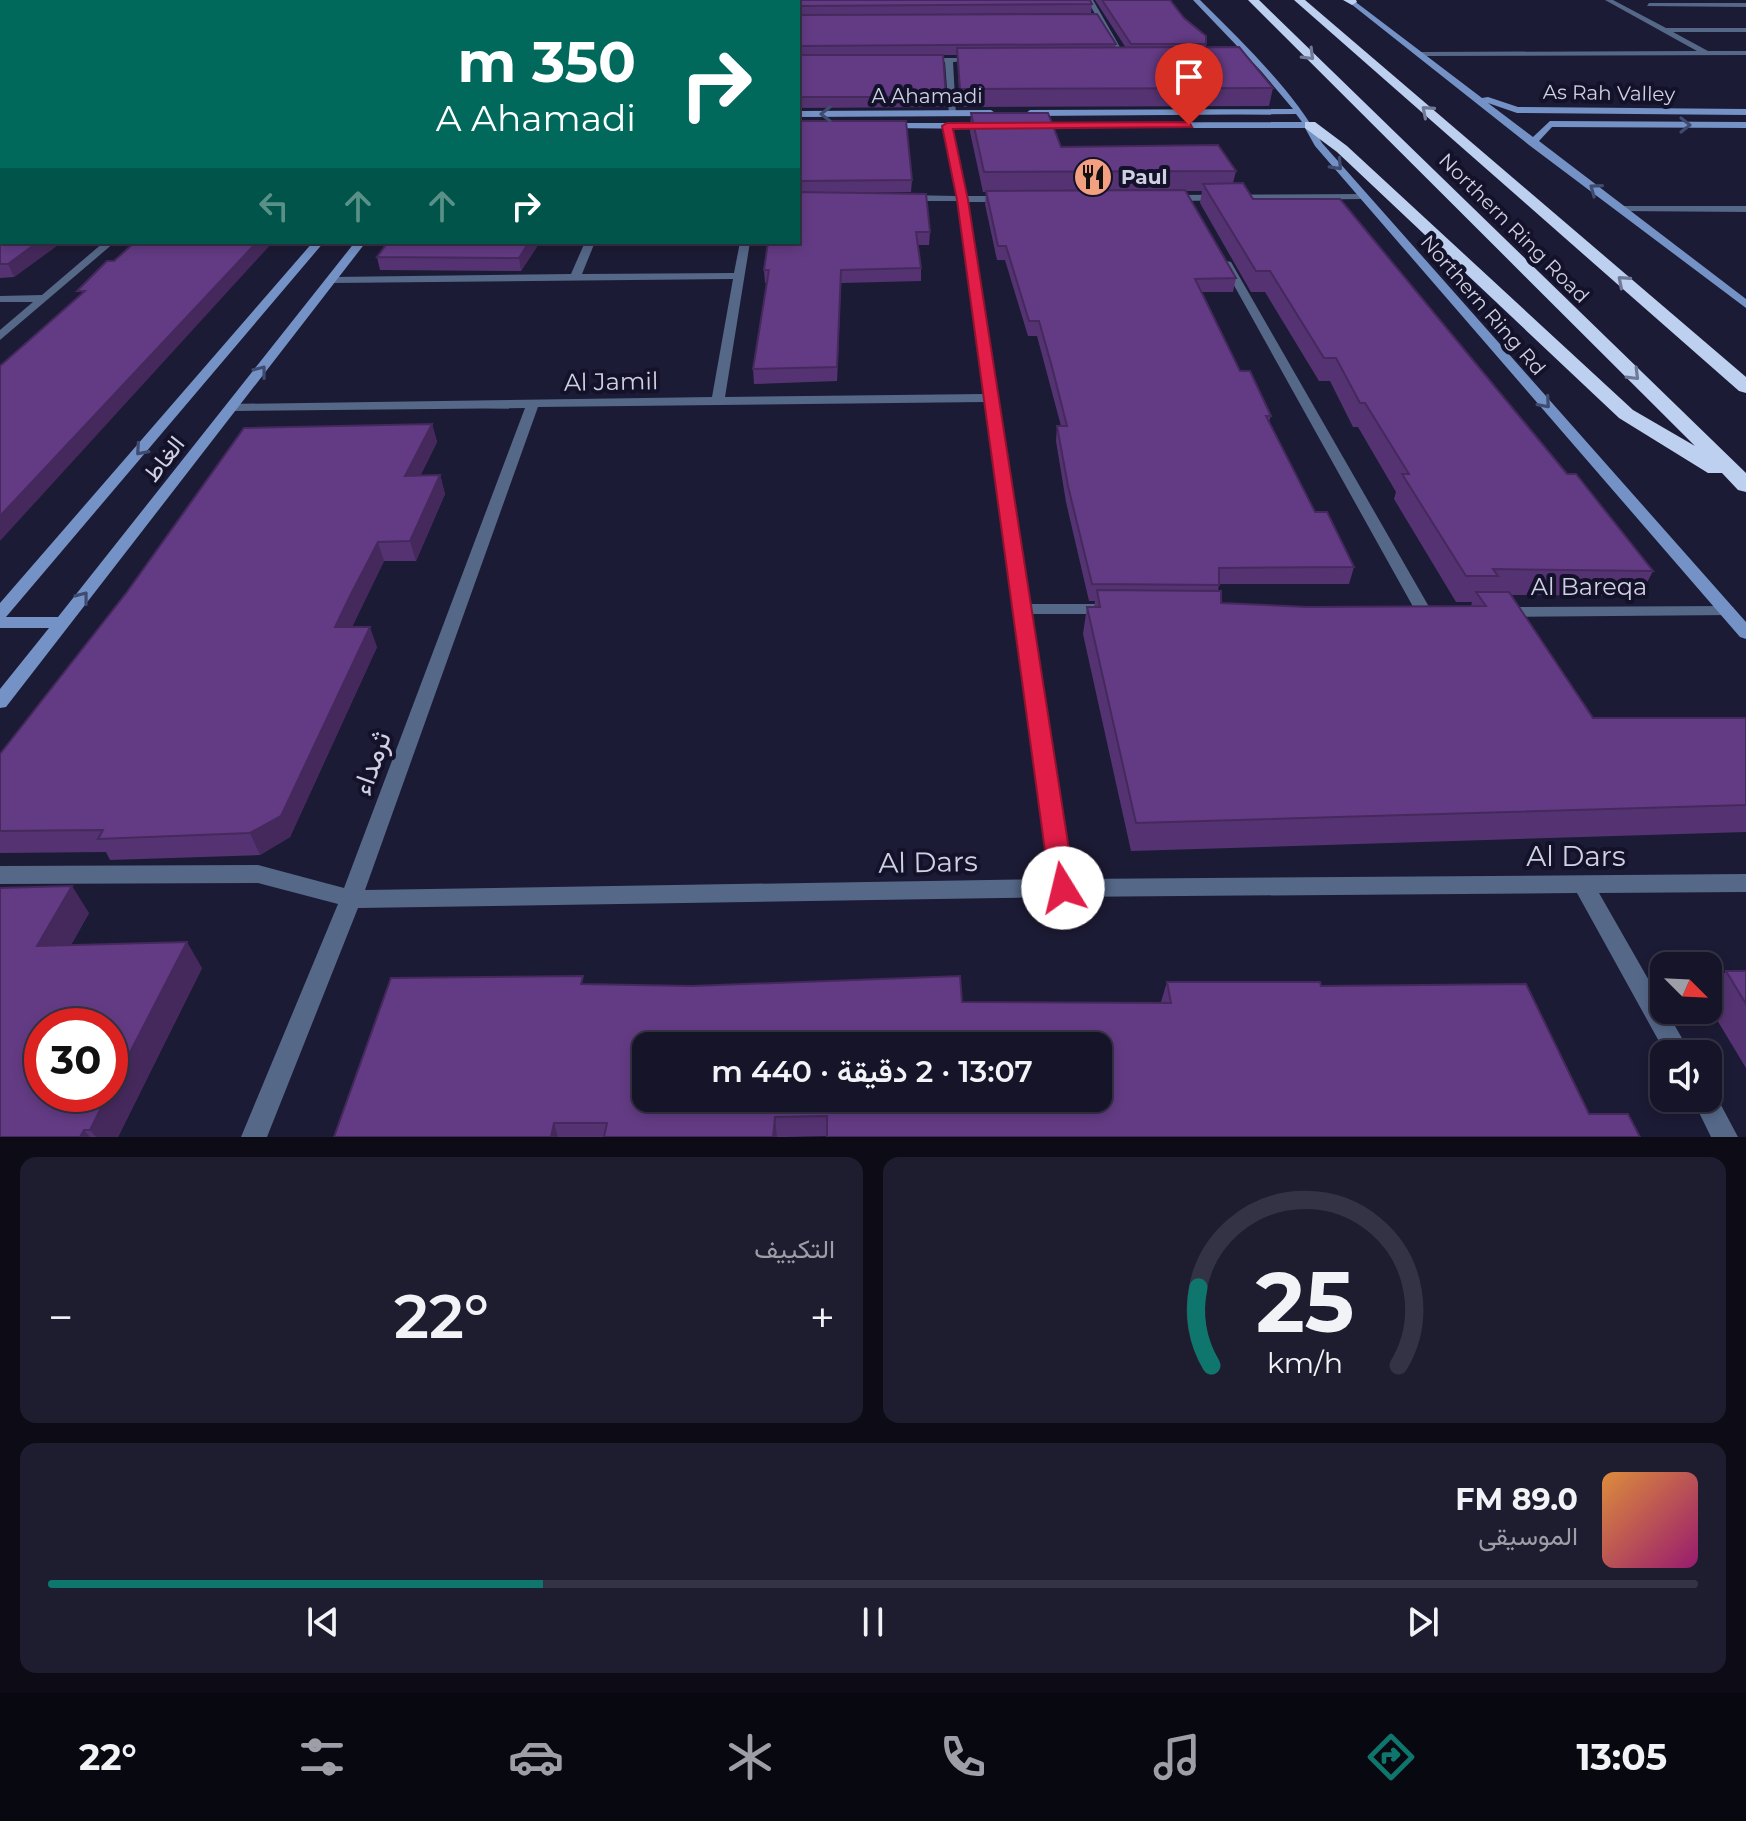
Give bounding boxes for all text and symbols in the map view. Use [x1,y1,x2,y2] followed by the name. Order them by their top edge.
[457,28,636,96] text: 350 m
[664,32,768,136] icon: right
[1155,43,1223,125] pin
[1300,46,1314,60] one-way arrow
[1167,55,1211,99] icon: arrive
[1543,80,1676,106] street label: As Rah Valley
[871,84,983,108] street label: A Ahamadi
[436,96,636,140] text: A Ahamadi
[819,105,832,123] one-way arrow
[1421,106,1436,120] one-way arrow
[1679,116,1692,134] one-way arrow
[1434,148,1594,308] street label: Northern Ring Road
[1072,156,1114,198] restaurant icon: Paul
[1327,156,1342,170] one-way arrow
[1121,165,1167,189] place label: Paul
[252,184,296,228] icon: left
[336,184,380,228] icon: ahead
[420,184,464,228] icon: ahead
[504,184,548,228] icon: right
[1589,185,1604,199] one-way arrow
[1416,230,1550,380] street label: Northern Ring Rd
[1618,276,1633,290] one-way arrow
[252,365,266,380] one-way arrow
[563,366,658,397] street label: Al Jamil
[1625,366,1639,380] one-way arrow
[1535,393,1550,408] one-way arrow
[137,430,191,487] street label: الغاط
[136,440,151,455] one-way arrow
[1531,572,1647,601] street label: Al Bareqa
[73,592,88,606] one-way arrow
[344,727,399,800] street label: ثرمداء
[1526,839,1626,873] street label: Al Dars
[878,844,978,880] street label: Al Dars
[1021,846,1105,930] position arrow
[1650,952,1722,1024] north arrow
[1650,952,1722,1112] map controls
[24,1008,128,1112] speed limit sign: 30
[1650,1040,1722,1112] button: sound
[711,1053,1033,1090] text: 13:07 · 2 دقيقة · 440 m
[754,1233,835,1265] text: التكييف
[1255,1251,1354,1353] text: 25
[394,1280,489,1353] text: 22°
[48,1290,73,1344] text: −
[810,1290,835,1344] text: +
[1266,1345,1343,1380] text: km/h
[1455,1481,1578,1518] text: 89.0 FM
[1478,1520,1578,1552] text: الموسيقى
[301,1600,345,1644] icon: previous
[851,1600,895,1644] icon: pause
[1401,1600,1445,1644] icon: next
[294,1729,350,1785] icon: filters
[508,1729,564,1785] icon: car
[722,1729,778,1785] icon: climate
[935,1729,991,1785] icon: phone
[1149,1729,1205,1785] icon: music
[1363,1729,1419,1785] icon: directions
[79,1735,137,1779] text: 22°
[1576,1735,1667,1779] text: 13:05

